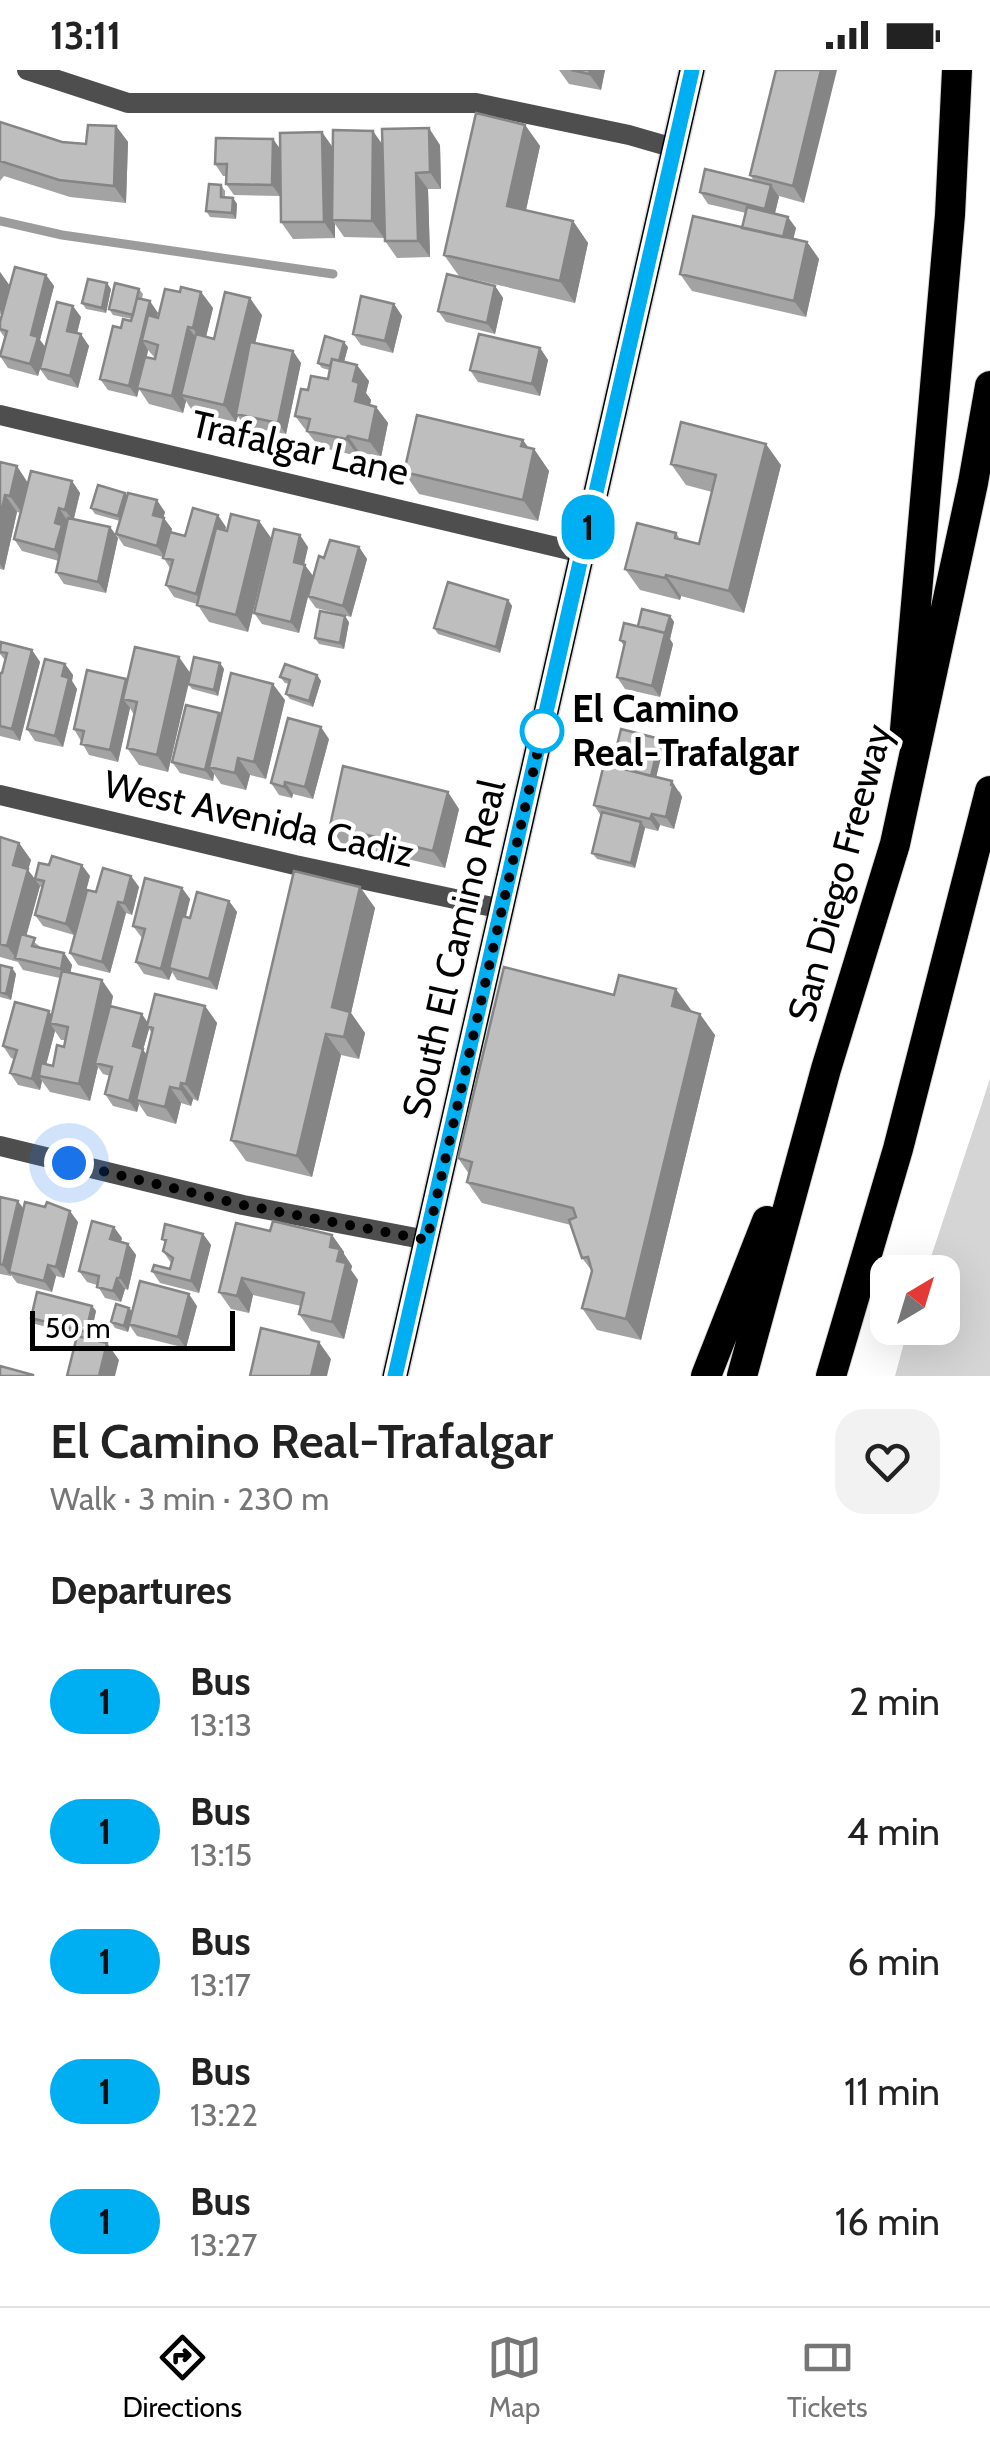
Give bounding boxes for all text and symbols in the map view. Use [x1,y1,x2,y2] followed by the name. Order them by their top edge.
[50,12,121,59] text: 13:11
[187,400,414,495] street label: Trafalgar Lane
[556,494,620,560] line badge: 1
[582,506,594,549] text: 1
[572,685,799,776] place label: El Camino Real-Trafalgar
[521,710,563,752] marker: El Camino Real-Trafalgar
[777,719,902,1027] street label: San Diego Freeway
[99,760,419,877] street label: West Avenida Cadiz
[392,775,515,1123] street label: South El Camino Real
[44,1138,94,1188] your location
[870,1255,960,1345] north arrow
[870,1255,960,1345] map controls
[30,1306,235,1350] scale bar
[45,1311,111,1345] text: 50 m
[835,1409,940,1514] button: heart
[50,1412,553,1470] text: El Camino Real-Trafalgar
[50,1479,329,1518] text: Walk · 3 min · 230 m
[50,1567,232,1614] text: Departures
[190,1658,251,1705] text: Bus
[849,1678,940,1725] text: 2 min
[99,1680,111,1723] text: 1
[190,1705,252,1744] text: 13:13
[190,1788,251,1835] text: Bus
[847,1808,940,1855] text: 4 min
[99,1810,111,1853] text: 1
[190,1835,252,1874] text: 13:15
[190,1918,251,1965] text: Bus
[847,1938,940,1985] text: 6 min
[99,1940,111,1983] text: 1
[190,1965,251,2004] text: 13:17
[190,2048,251,2095] text: Bus
[844,2068,940,2115] text: 11 min
[99,2070,111,2113] text: 1
[190,2095,258,2134] text: 13:22
[190,2178,251,2225] text: Bus
[835,2198,940,2245] text: 16 min
[99,2200,111,2243] text: 1
[190,2225,257,2264] text: 13:27
[122,2330,242,2424] tab: Directions
[487,2330,542,2424] tab: Map
[787,2330,868,2424] tab: Tickets

